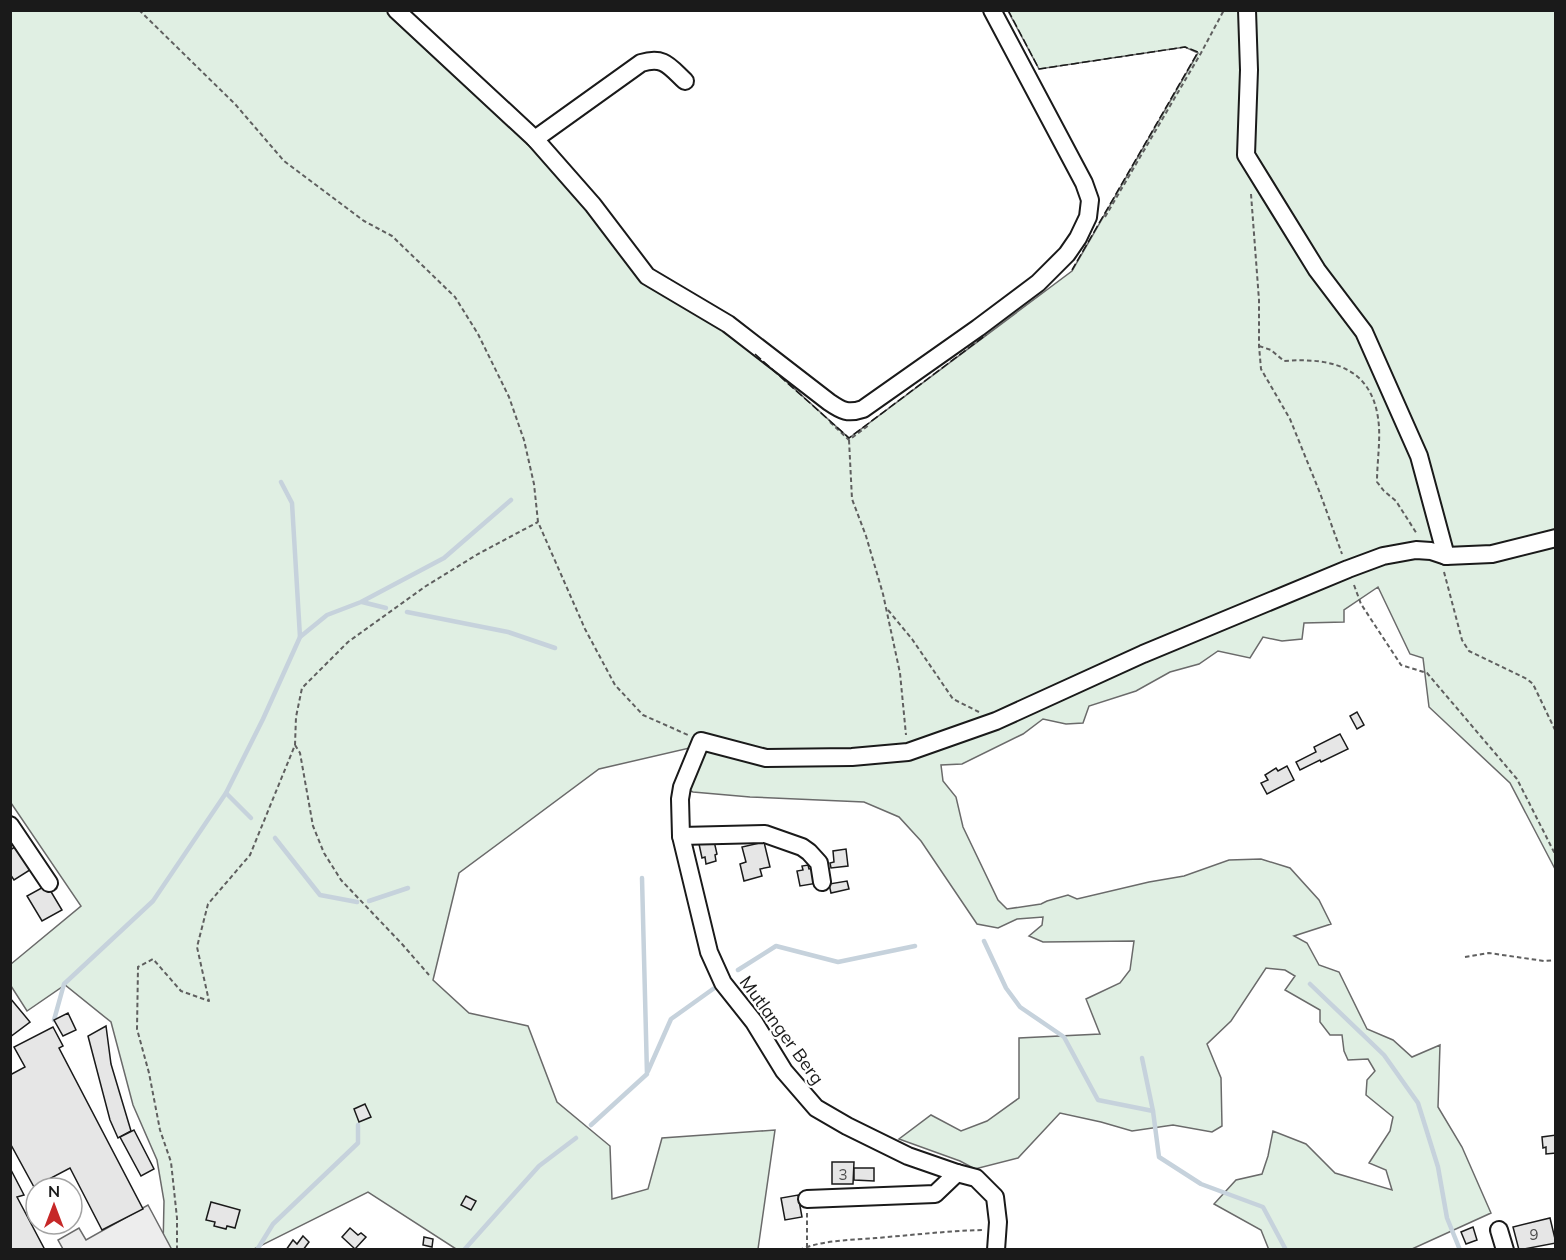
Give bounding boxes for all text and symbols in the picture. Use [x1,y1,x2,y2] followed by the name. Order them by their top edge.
[735,971,829,1089] street label: Mutlanger Berg
[838,1165,848,1184] house number: 3
[24,1176,84,1236] north arrow
[48,1181,60,1201] text: N
[1529,1225,1539,1244] house number: 9

